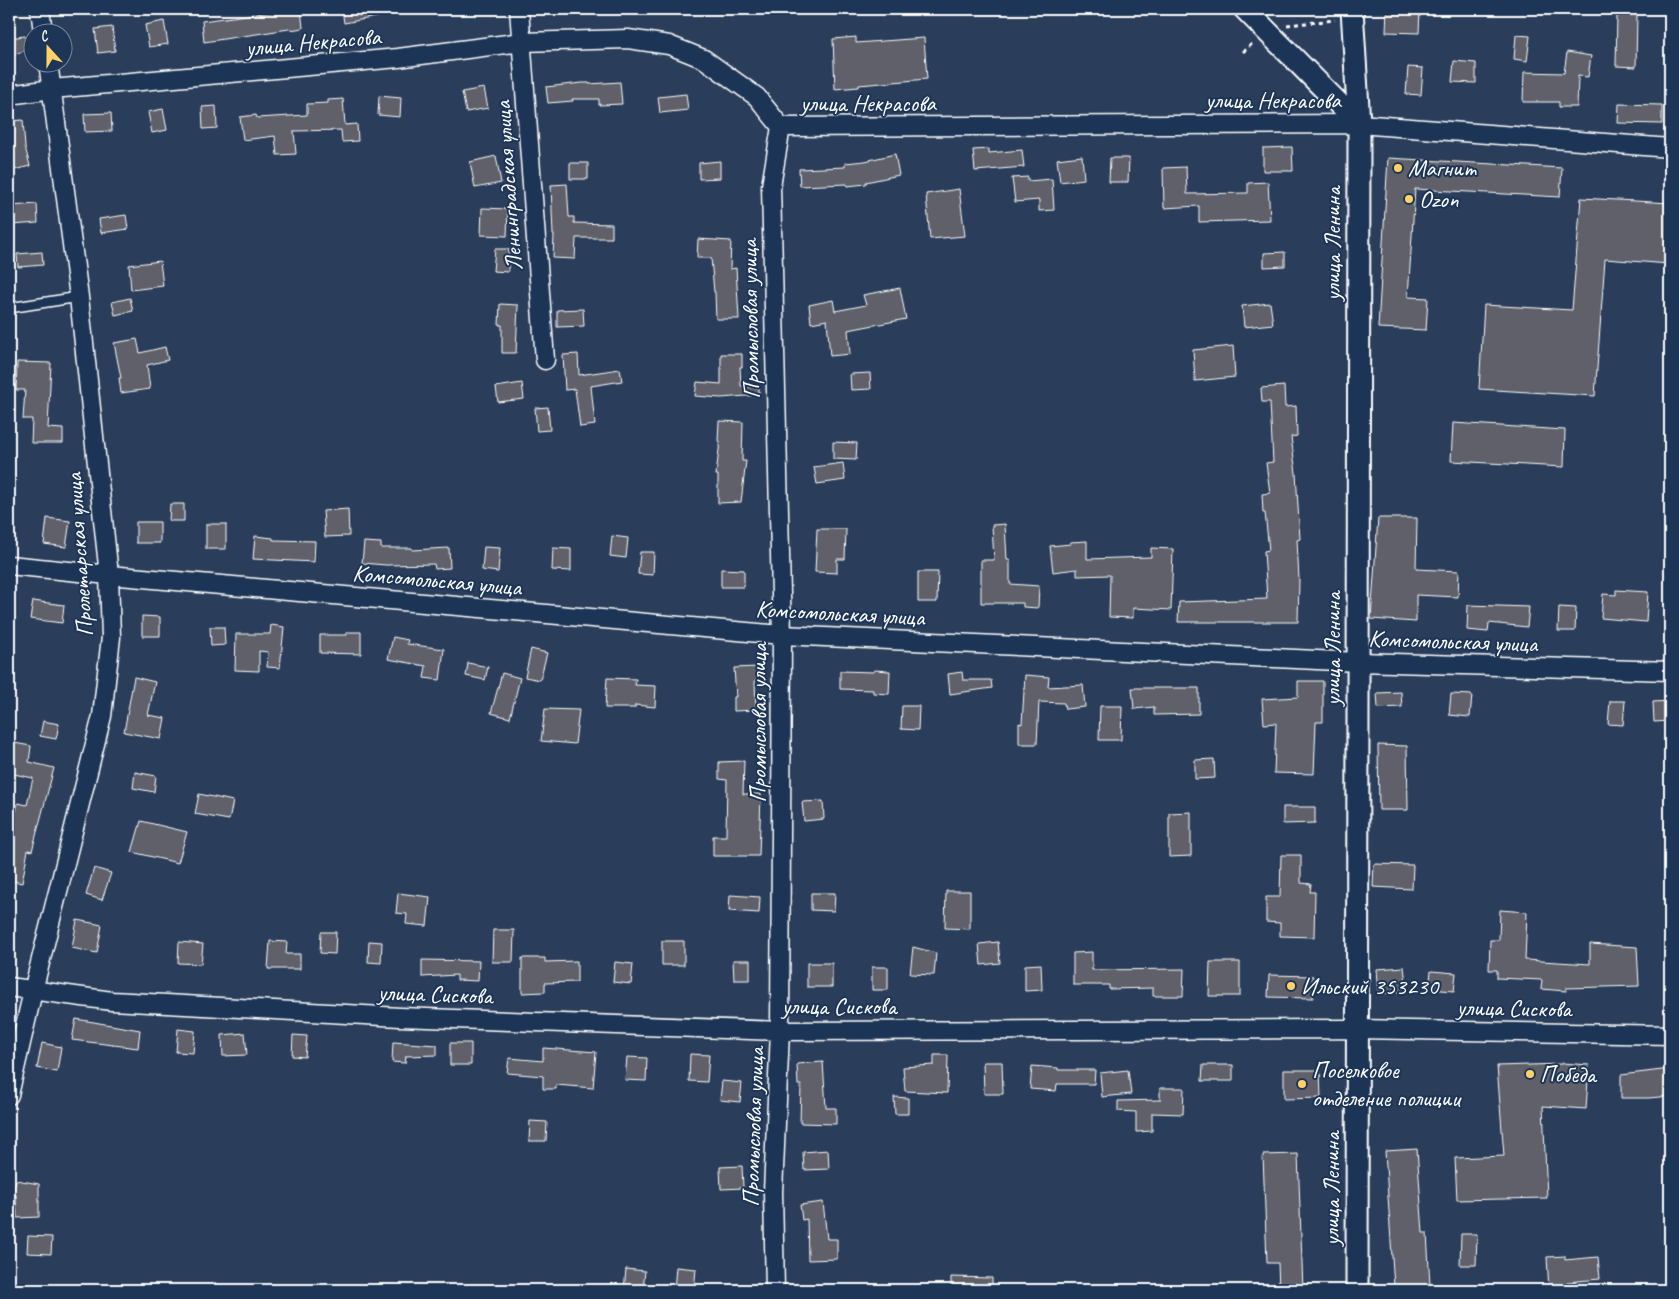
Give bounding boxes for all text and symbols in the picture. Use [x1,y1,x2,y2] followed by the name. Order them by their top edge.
[242,21,383,63] street label: улица Некрасова
[22,22,72,72] north arrow
[37,26,52,45] text: С
[1203,85,1342,115] street label: улица Некрасова
[798,88,937,118] street label: улица Некрасова
[487,99,529,272] street label: Ленинградская улица
[1408,153,1477,183] place label: Магнит
[1392,162,1404,174] marker: Магнит
[1419,184,1459,214] place label: Ozon
[1317,185,1347,303] street label: улица Ленина
[1403,193,1415,205] marker: Ozon
[734,237,766,399] street label: Промысловая улица
[58,471,100,638] street label: Пролетарская улица
[351,558,524,602] street label: Комсомольская улица
[1317,590,1347,708] street label: улица Ленина
[755,594,927,632] street label: Комсомольская улица
[1368,623,1539,659] street label: Комсомольская улица
[743,641,773,803] street label: Промысловая улица
[1301,971,1441,1001] place label: Ильский 353230
[375,977,495,1011] street label: улица Сискова
[1285,980,1297,992] marker: Ильский 353230
[780,991,898,1021] street label: улица Сискова
[1454,992,1574,1024] street label: улица Сискова
[735,1045,771,1207] street label: Промысловая улица
[1312,1055,1462,1113] place label: Поселковое отделение полиции
[1540,1059,1598,1089] place label: Победа
[1524,1068,1536,1080] marker: Победа
[1296,1078,1308,1090] marker: Поселковое отделение полиции
[1316,1130,1346,1248] street label: улица Ленина

